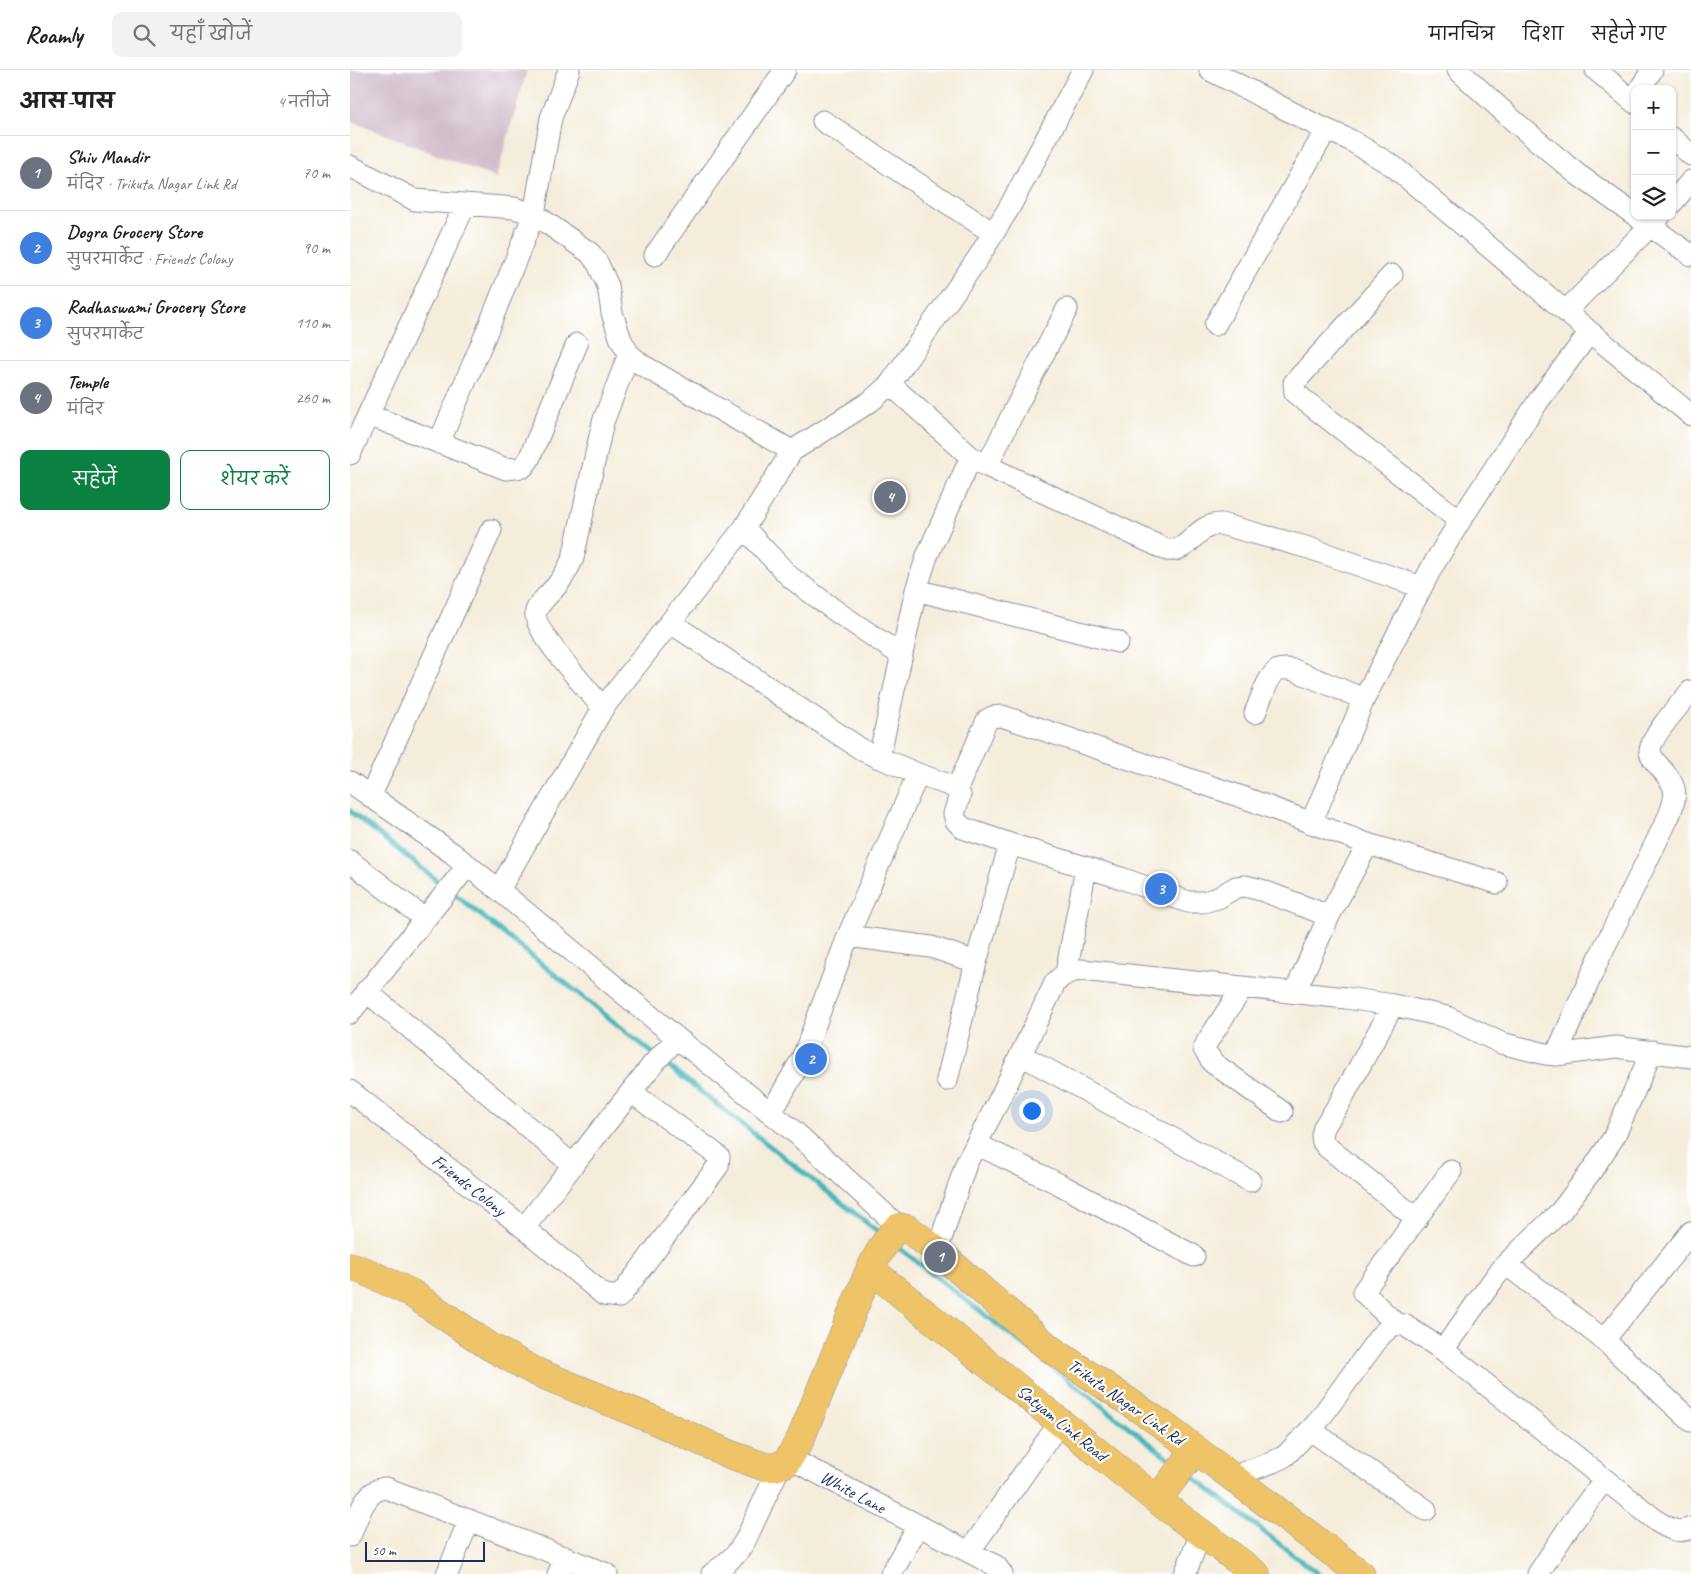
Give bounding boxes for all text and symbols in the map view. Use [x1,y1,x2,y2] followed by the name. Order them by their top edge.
[112,12,462,57] search box
[25,20,82,50] text: Roamly
[130,21,158,49] icon: search
[170,22,252,46] text: यहाँ खोजें
[1429,23,1495,45] text: मानचित्र
[1523,23,1563,45] text: दिशा
[1591,23,1666,45] text: सहेजे गए
[1631,85,1676,220] map controls
[1631,85,1676,130] button: +
[20,88,114,114] text: आस-पास
[277,92,330,112] text: 4 नतीजे
[1631,130,1676,175] button: −
[67,145,149,169] text: Shiv Mandir
[32,163,40,183] text: 1
[303,163,330,183] text: 70 m
[67,174,236,194] text: मंदिर · Trikuta Nagar Link Rd
[1631,175,1676,220] button: layers
[67,220,202,244] text: Dogra Grocery Store
[32,238,40,258] text: 2
[303,238,330,258] text: 90 m
[67,249,232,269] text: सुपरमार्केट · Friends Colony
[67,295,245,319] text: Radhaswami Grocery Store
[32,313,40,333] text: 3
[296,313,330,333] text: 110 m
[67,324,144,344] text: सुपरमार्केट
[67,370,108,394] text: Temple
[32,388,40,408] text: 4
[296,388,330,408] text: 260 m
[67,399,104,419] text: मंदिर
[20,450,170,510] button: सहेजें
[180,450,330,510] button: शेयर करें
[874,478,906,516] pin: 4
[1145,870,1177,908] pin: 3
[795,1040,827,1078] pin: 2
[1019,1098,1045,1124] your location
[428,1149,512,1222] street label: Friends Colony
[924,1238,956,1276] pin: 1
[1064,1354,1191,1452] street label: Trikuta Nagar Link Rd
[1012,1380,1114,1468] street label: Satyam Link Road
[817,1466,890,1519] street label: White Lane
[365,1539,485,1562] scale bar
[372,1542,396,1559] text: 50 m

